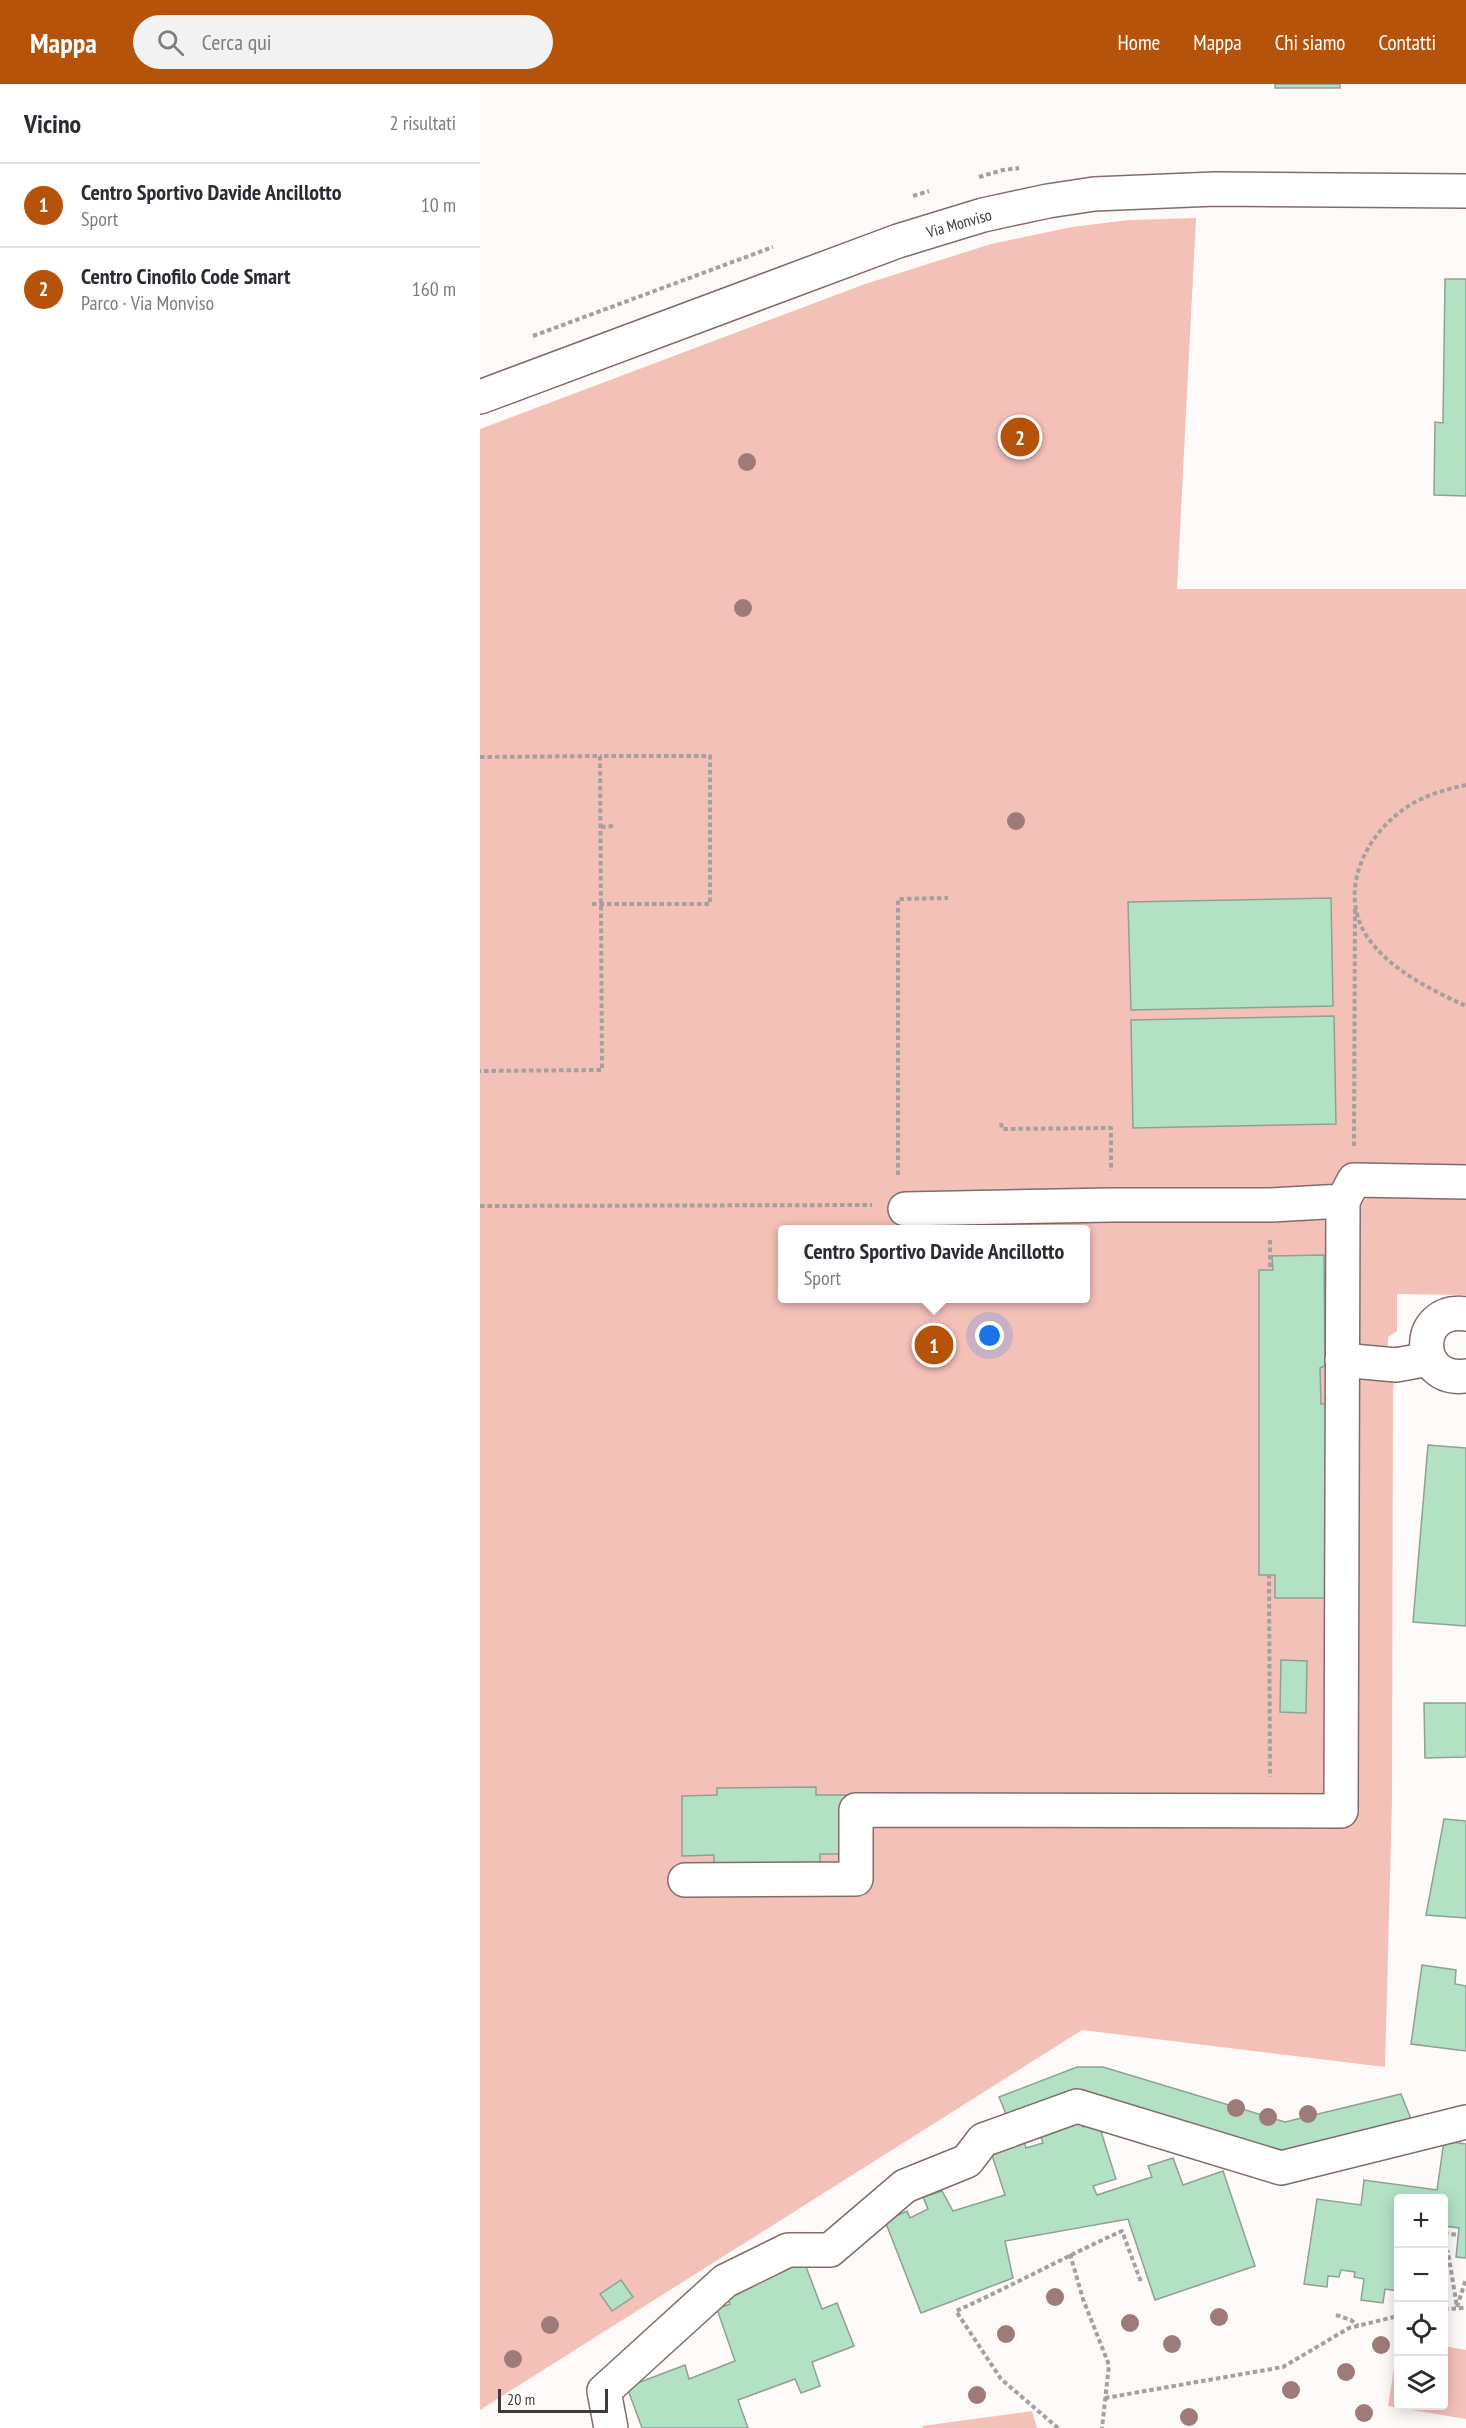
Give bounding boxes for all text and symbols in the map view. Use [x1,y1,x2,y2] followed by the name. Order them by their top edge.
[133,15,553,69] search box
[30,24,97,61] text: Mappa
[154,26,187,59] icon: search
[202,28,271,56] text: Cerca qui
[1118,29,1160,56] text: Home
[1193,29,1242,56] text: Mappa
[1275,29,1345,56] text: Chi siamo
[1378,29,1436,56] text: Contatti
[24,107,81,140] text: Vicino
[390,110,456,136] text: 2 risultati
[81,178,341,206] text: Centro Sportivo Davide Ancillotto
[39,192,48,218] text: 1
[421,192,456,218] text: 10 m
[923,204,994,242] street label: Via Monviso
[81,206,118,232] text: Sport
[81,262,290,290] text: Centro Cinofilo Code Smart
[39,276,48,302] text: 2
[412,276,456,302] text: 160 m
[81,290,214,316] text: Parco · Via Monviso
[1000,414,1040,460] pin: 2
[778,1225,1090,1303] popup
[804,1237,1064,1265] text: Centro Sportivo Davide Ancillotto
[804,1265,841,1291] text: Sport
[975,1321,1004,1350] your location
[914,1322,954,1368] pin: 1
[1394,2194,1448,2410] map controls
[1394,2194,1448,2248] button: +
[1394,2248,1448,2302] button: −
[1394,2302,1448,2356] button: locate
[1394,2356,1448,2410] button: layers
[498,2386,608,2414] scale bar
[507,2389,535,2409] text: 20 m

